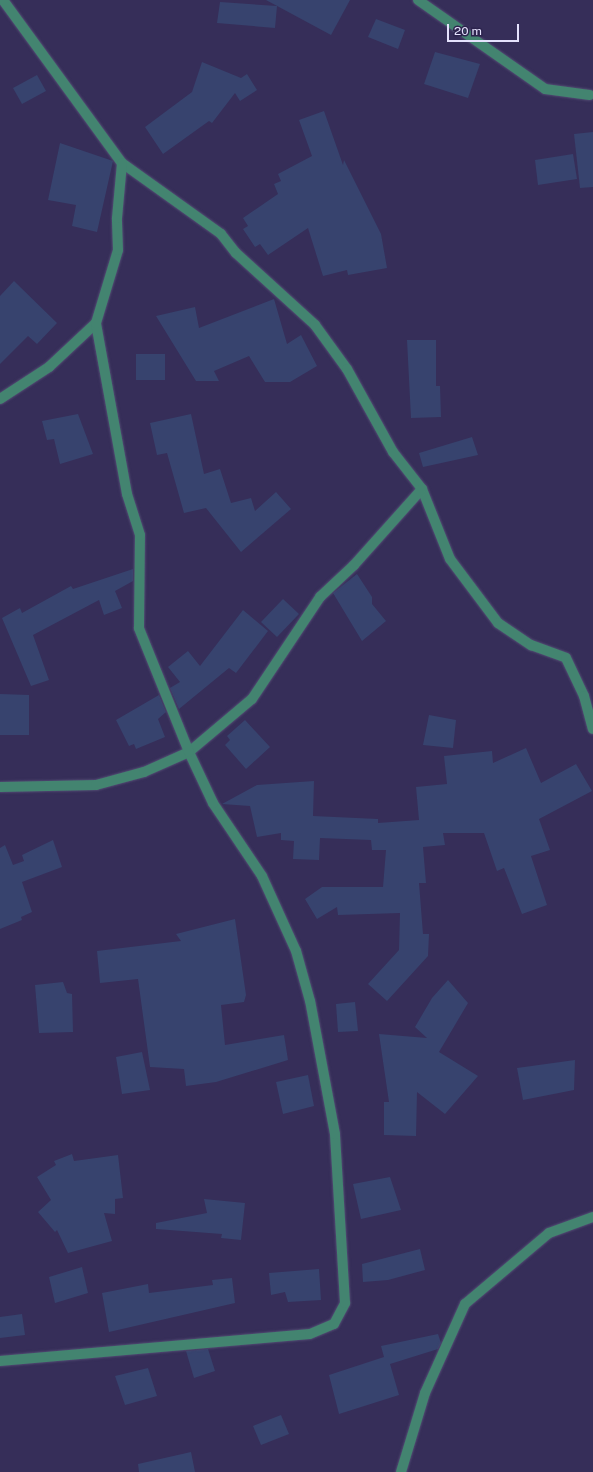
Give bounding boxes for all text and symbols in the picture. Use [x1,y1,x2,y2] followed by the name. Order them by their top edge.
[449,16,521,42] scale bar
[454,24,482,38] text: 20 m

